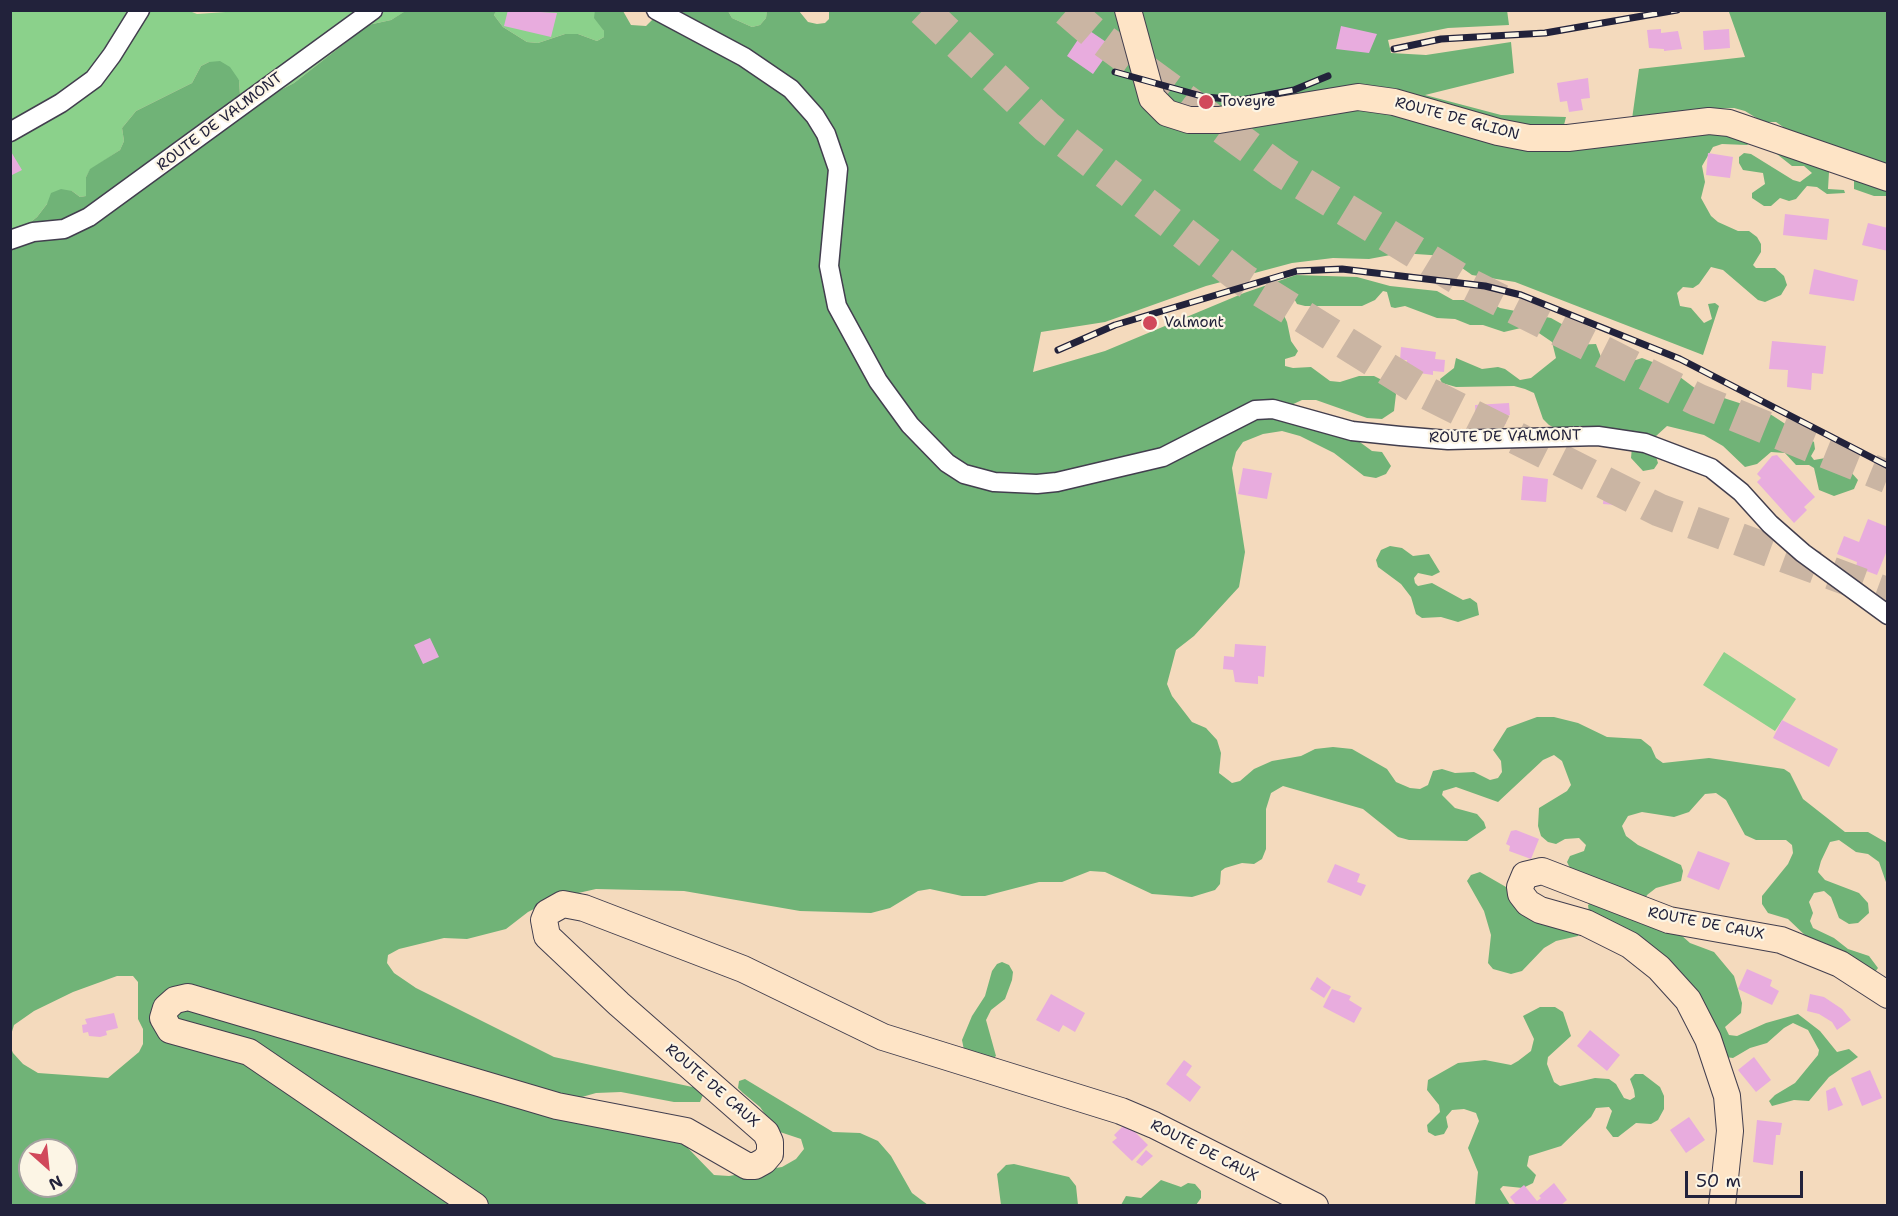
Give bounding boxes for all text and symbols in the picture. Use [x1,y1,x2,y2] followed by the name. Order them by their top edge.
[154,69,286,175] street label: ROUTE DE VALMONT
[1197,93,1215,111] marker: Toveyre
[1220,93,1276,111] place label: Toveyre
[1393,94,1521,144] street label: ROUTE DE GLION
[1141,314,1159,332] marker: Valmont
[1164,314,1224,332] place label: Valmont
[1429,427,1581,447] street label: ROUTE DE VALMONT
[1646,904,1766,944] street label: ROUTE DE CAUX
[661,1040,763,1132] street label: ROUTE DE CAUX
[1147,1116,1261,1186] street label: ROUTE DE CAUX
[18,1138,78,1198] north arrow
[1688,1159,1806,1197] scale bar
[1696,1169,1741,1193] text: 50 m
[45,1170,66,1195] text: N

